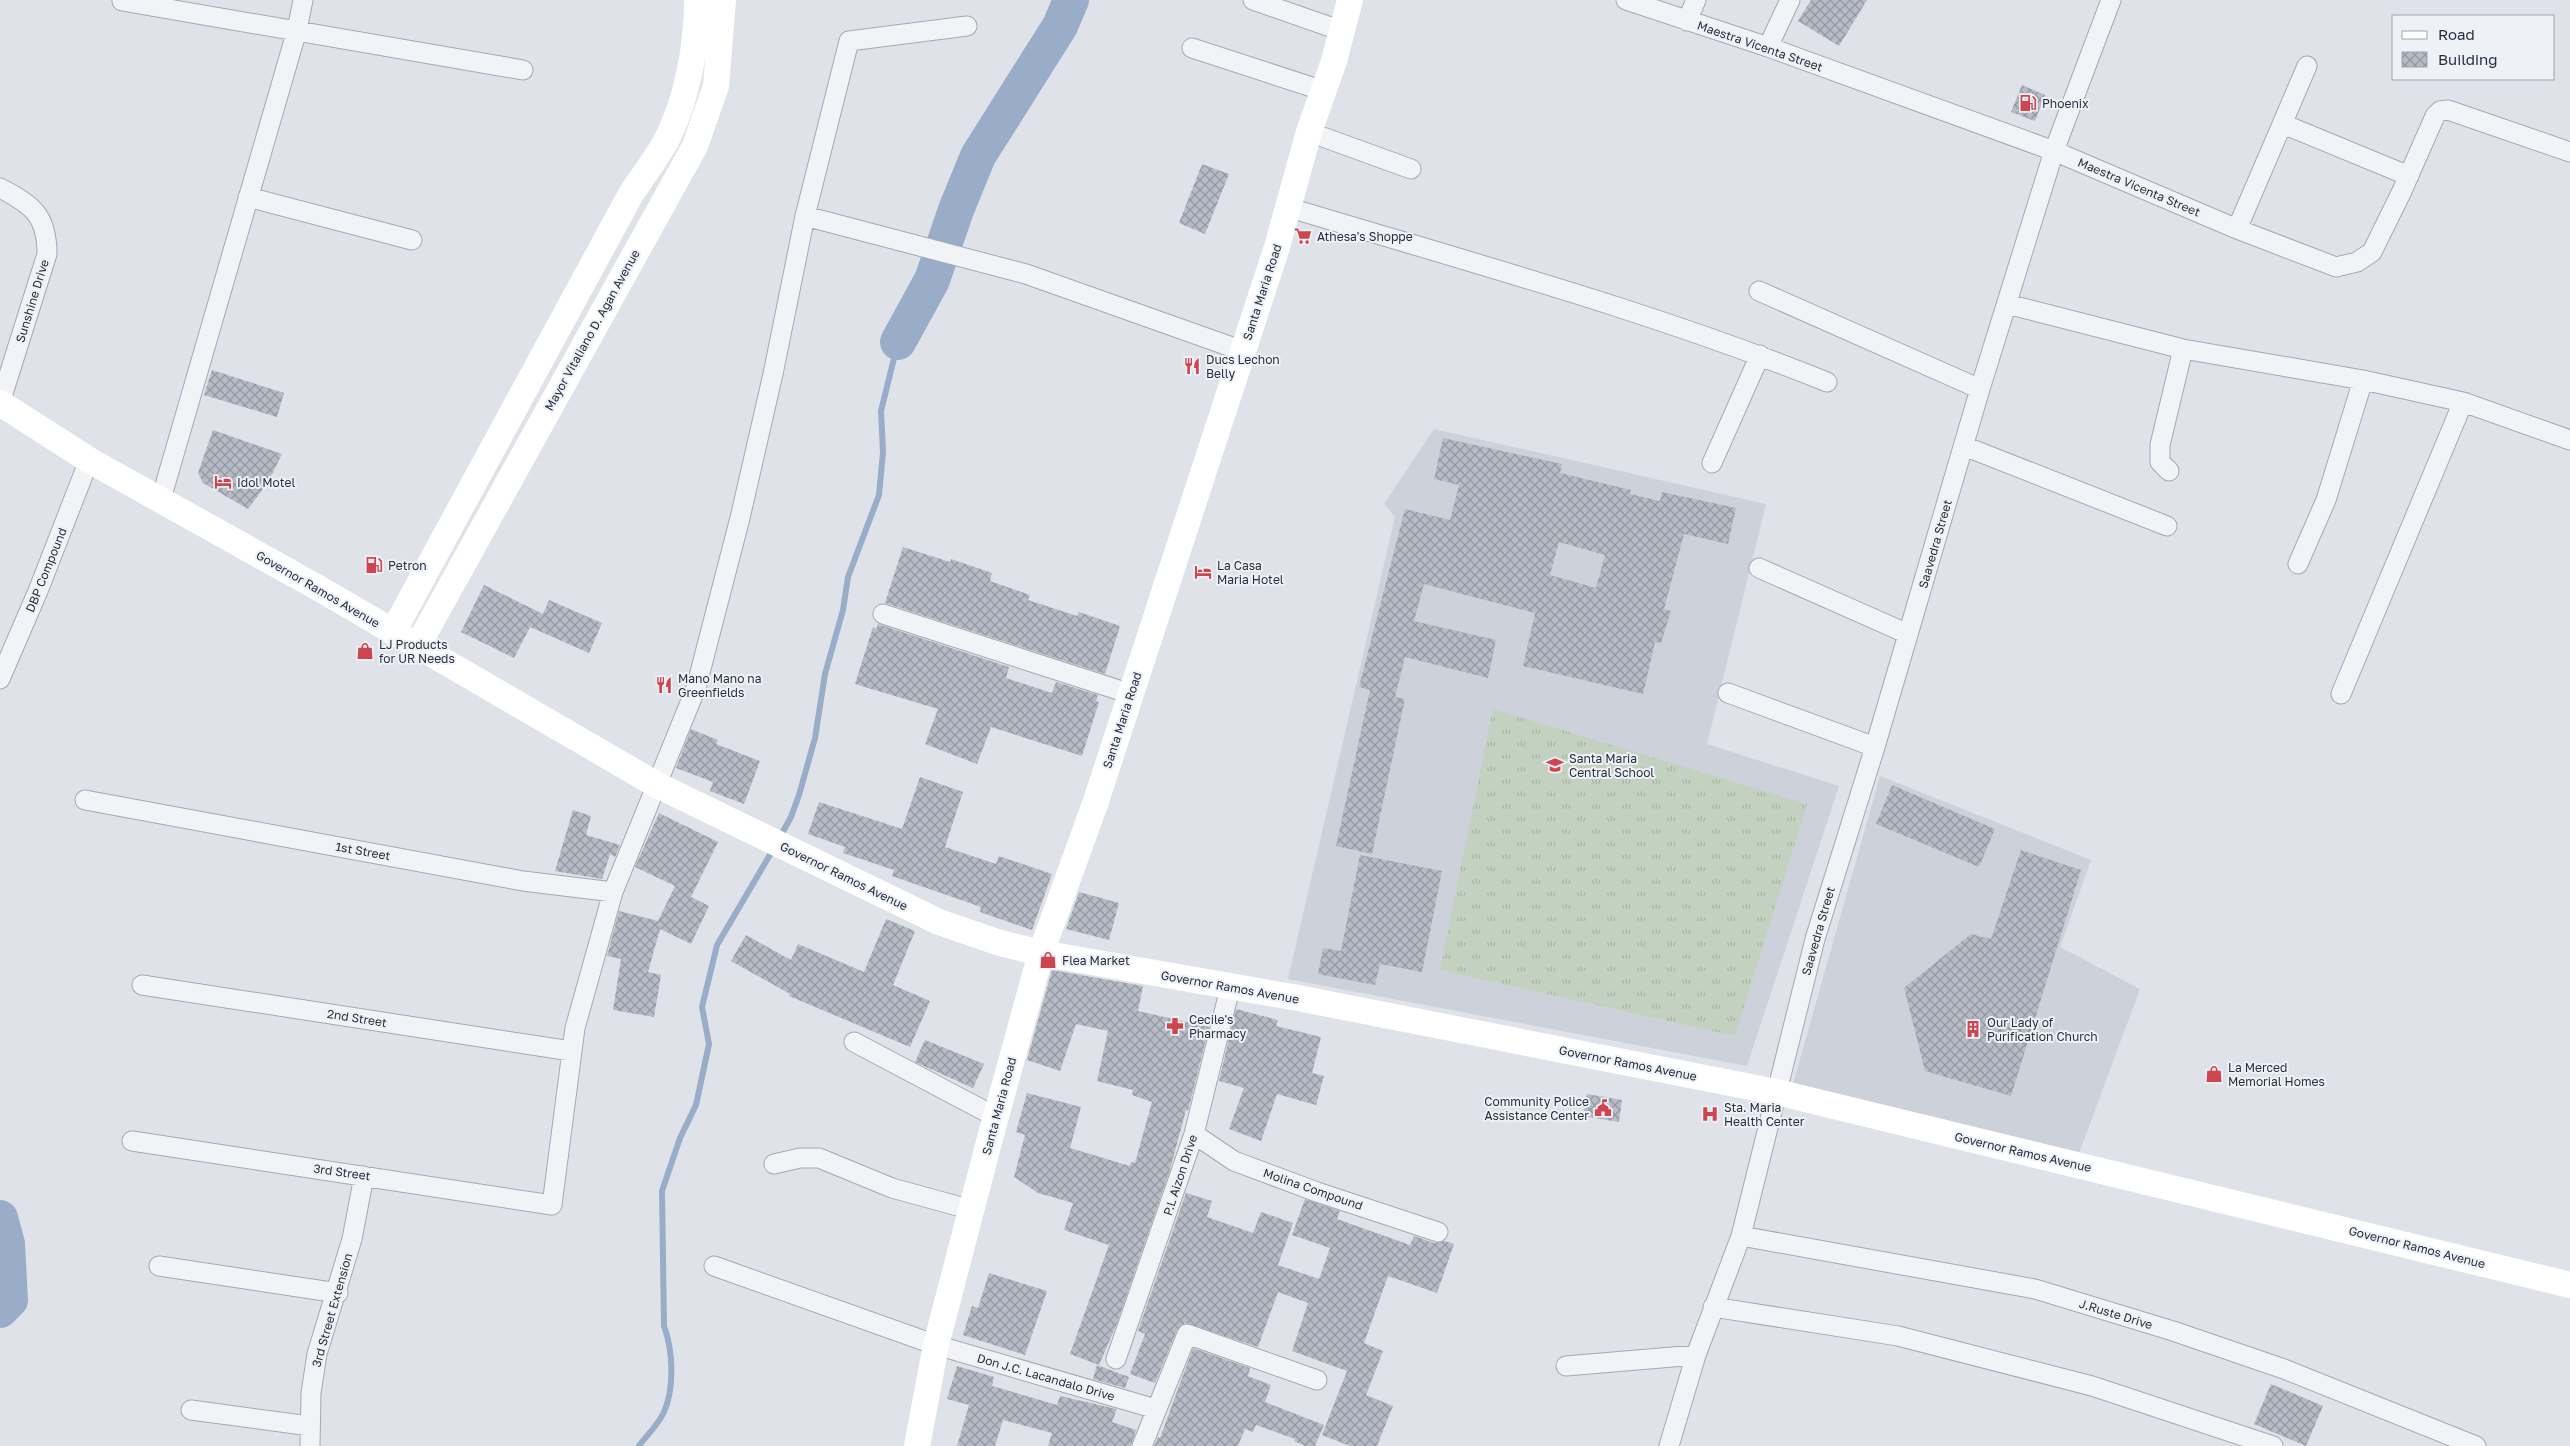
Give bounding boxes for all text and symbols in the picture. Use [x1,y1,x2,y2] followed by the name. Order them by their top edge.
[2392,15,2555,80] legend
[1695,17,1825,75] street label: Maestra Vicenta Street
[2438,25,2475,43] text: Road
[2438,50,2498,68] text: Building
[2018,93,2038,113] fuel station icon: Phoenix
[2042,96,2089,111] place label: Phoenix
[2075,154,2203,220] street label: Maestra Vicenta Street
[1293,226,1313,246] supermarket icon: Athesa's Shoppe
[1317,229,1413,244] place label: Athesa's Shoppe
[1239,242,1285,342] street label: Santa Maria Road
[541,247,643,413] street label: Mayor Vitaliano D. Agan Avenue
[12,257,52,344] street label: Sunshine Drive
[1206,352,1280,381] place label: Ducs Lechon Belly
[1182,356,1202,376] restaurant icon: Ducs Lechon Belly
[213,472,233,492] hotel icon: Idol Motel
[237,475,295,490] place label: Idol Motel
[1915,498,1955,590] street label: Saavedra Street
[22,526,70,614] street label: DBP Compound
[254,547,382,631] street label: Governor Ramos Avenue
[364,555,384,575] fuel station icon: Petron
[388,558,427,573] place label: Petron
[1217,558,1284,587] place label: La Casa Maria Hotel
[1193,562,1213,582] hotel icon: La Casa Maria Hotel
[379,637,455,666] place label: LJ Products for UR Needs
[355,641,375,661] shop icon: LJ Products for UR Needs
[1099,670,1145,770] street label: Santa Maria Road
[678,671,762,700] place label: Mano Mano na Greenfields
[654,675,674,695] restaurant icon: Mano Mano na Greenfields
[1569,751,1654,780] place label: Santa Maria Central School
[1545,755,1565,775] school or university icon: Santa Maria Central School
[334,839,392,863] street label: 1st Street
[778,839,910,913] street label: Governor Ramos Avenue
[1798,885,1838,977] street label: Saavedra Street
[1038,950,1058,970] shop icon: Flea Market
[1062,953,1130,968] place label: Flea Market
[1160,967,1300,1007] street label: Governor Ramos Avenue
[326,1006,388,1030] street label: 2nd Street
[1189,1012,1246,1041] place label: Cecile's Pharmacy
[1987,1015,2098,1044] place label: Our Lady of Purification Church
[1165,1016,1185,1036] pharmacy icon: Cecile's Pharmacy
[1963,1019,1983,1039] building icon: Our Lady of Purification Church
[1558,1042,1698,1084] street label: Governor Ramos Avenue
[979,1056,1019,1156] street label: Santa Maria Road
[2228,1060,2325,1089] place label: La Merced Memorial Homes
[2204,1064,2224,1084] shop icon: La Merced Memorial Homes
[1484,1094,1589,1123] place label: Community Police Assistance Center
[1593,1098,1613,1118] public building icon: Community Police Assistance Center
[1724,1100,1805,1129] place label: Sta. Maria Health Center
[1700,1104,1720,1124] hospital icon: Sta. Maria Health Center
[1953,1129,2093,1175] street label: Governor Ramos Avenue
[1160,1133,1200,1217] street label: P.L Aizon Drive
[312,1161,372,1183] street label: 3rd Street
[1261,1165,1365,1213] street label: Molina Compound
[2347,1223,2487,1271] street label: Governor Ramos Avenue
[309,1251,355,1369] street label: 3rd Street Extension
[2077,1296,2155,1332] street label: J.Ruste Drive
[975,1350,1117,1404] street label: Don J.C. Lacandalo Drive

